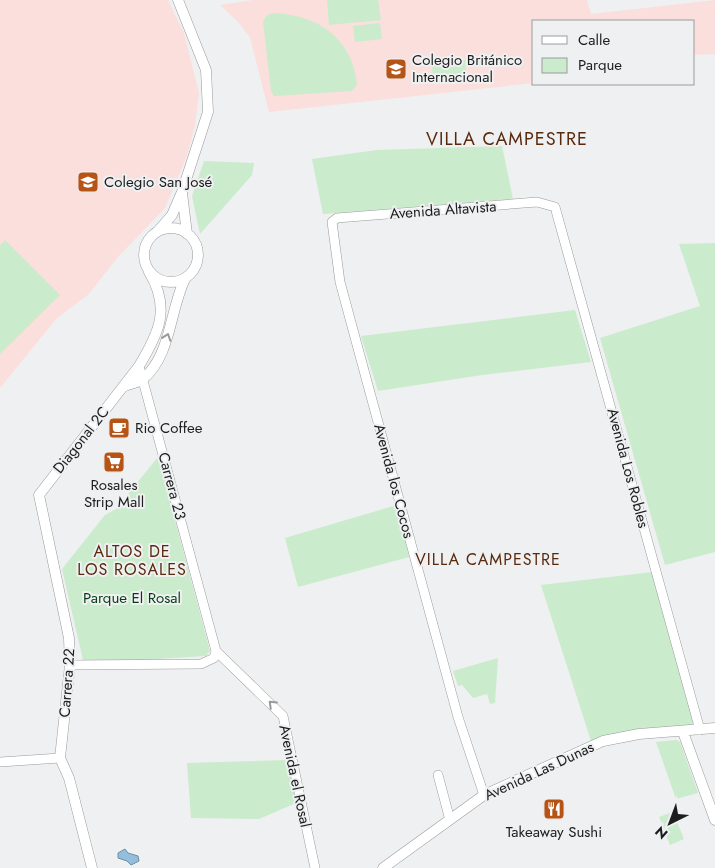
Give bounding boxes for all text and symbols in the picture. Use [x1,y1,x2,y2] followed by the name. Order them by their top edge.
[532,20,695,85] legend
[578,29,610,51] text: Calle
[412,49,522,88] place label: Colegio Británico Internacional
[578,54,622,76] text: Parque
[384,57,408,81] school or university icon: Colegio Británico Internacional
[426,126,588,152] district label: VILLA CAMPESTRE
[76,170,100,194] school or university icon: Colegio San José
[104,171,212,193] place label: Colegio San José
[389,195,497,225] street label: Avenida Altavista
[161,333,171,342] one-way arrow
[48,402,114,478] street label: Diagonal 2C
[601,406,655,530] street label: Avenida Los Robles
[107,416,131,440] cafe icon: Rio Coffee
[135,417,203,439] place label: Rio Coffee
[368,421,420,541] street label: Avenida los Cocos
[102,450,126,474] supermarket icon: Rosales Strip Mall
[152,450,192,522] street label: Carrera 23
[84,474,144,513] place label: Rosales Strip Mall
[77,540,187,581] district label: ALTOS DE LOS ROSALES
[415,548,561,571] district label: VILLA CAMPESTRE
[83,587,181,609] park label: Parque El Rosal
[54,648,80,718] street label: Carrera 22
[269,701,278,710] one-way arrow
[273,723,317,829] street label: Avenida el Rosal
[480,736,598,806] street label: Avenida Las Dunas
[542,797,566,821] restaurant icon: Takeaway Sushi
[645,798,695,848] north arrow
[506,821,602,843] place label: Takeaway Sushi
[650,822,672,844] text: N

